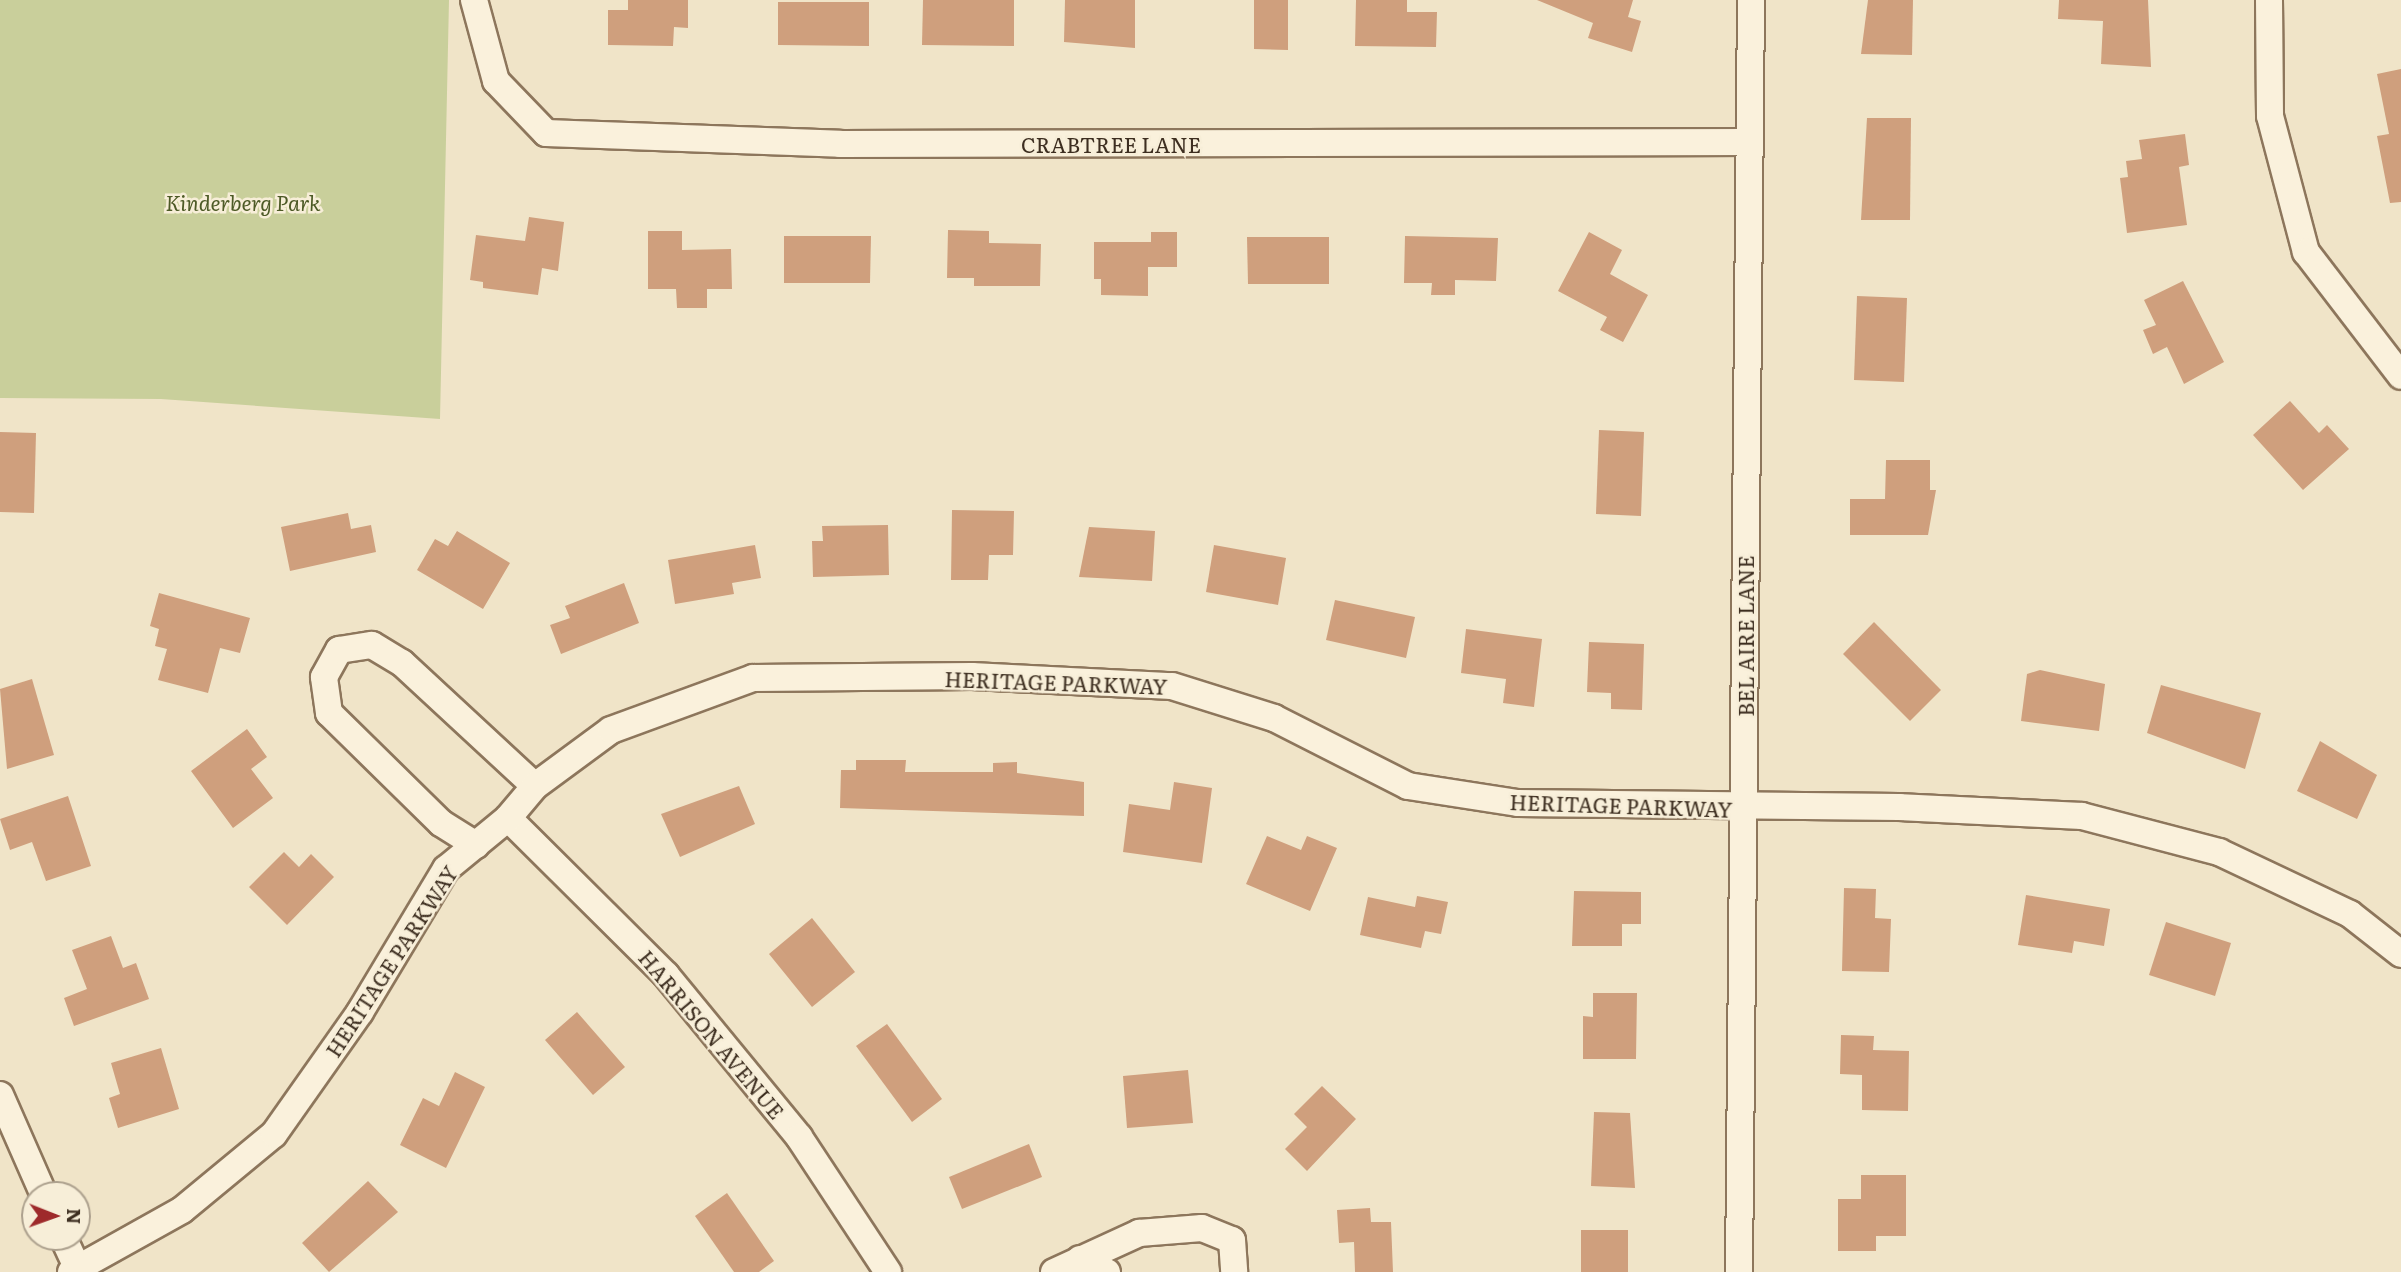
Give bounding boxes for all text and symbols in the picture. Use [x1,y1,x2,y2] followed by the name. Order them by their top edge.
[1021,131,1201,157] street label: CRABTREE LANE
[166,189,320,215] park label: Kinderberg Park
[1732,555,1758,717] street label: BEL AIRE LANE
[944,666,1168,698] street label: HERITAGE PARKWAY
[1509,789,1733,821] street label: HERITAGE PARKWAY
[320,861,462,1061] street label: HERITAGE PARKWAY
[634,945,790,1123] street label: HARRISON AVENUE
[21,1181,91,1251] north arrow
[61,1208,89,1225] text: N

